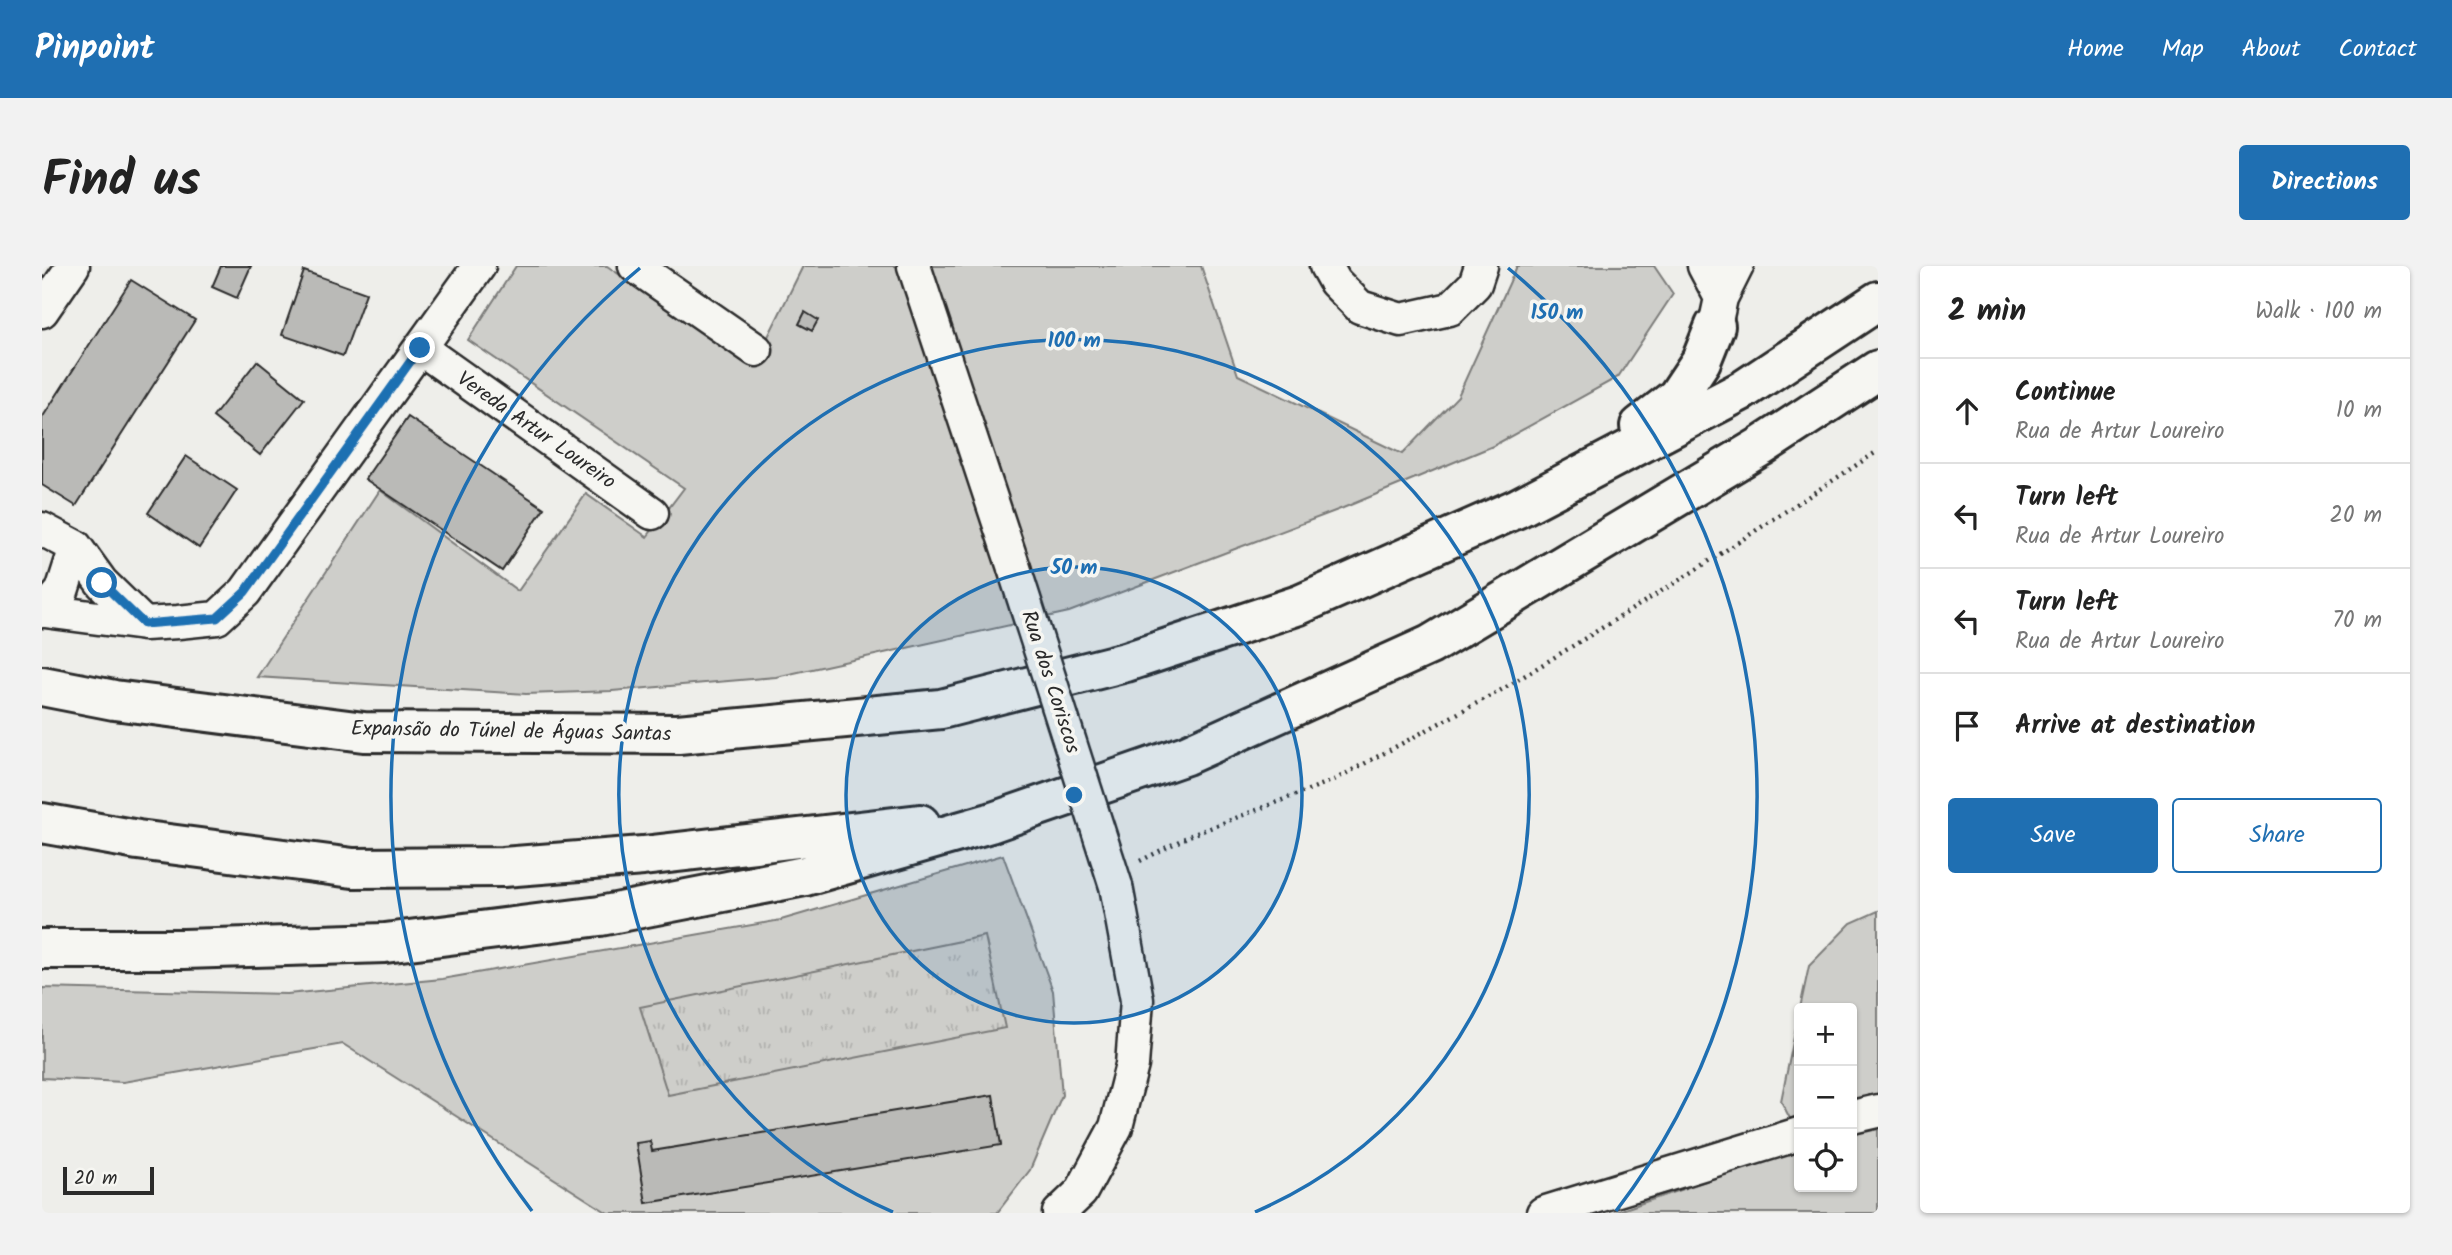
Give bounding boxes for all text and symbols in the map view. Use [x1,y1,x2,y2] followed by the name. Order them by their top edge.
[35,23,155,76] text: Pinpoint
[2067,30,2124,69] text: Home
[2162,30,2204,69] text: Map
[2242,30,2300,69] text: About
[2338,30,2417,69] text: Contact
[42,143,200,221] text: Find us
[2239,145,2410,220] button: Directions
[1948,288,2026,336] text: 2 min
[2255,294,2382,330] text: Walk · 100 m
[1530,297,1584,330] text: 150 m
[1047,325,1101,358] text: 100 m
[404,332,435,363] route end
[450,364,622,498] street label: Vereda Artur Loureiro
[2015,372,2116,414] text: Continue
[1948,392,1986,430] icon: ahead
[2336,393,2382,429] text: 10 m
[2015,414,2224,450] text: Rua de Artur Loureiro
[2015,477,2118,519] text: Turn left
[1948,497,1986,535] icon: left
[2330,498,2382,534] text: 20 m
[2015,519,2224,555] text: Rua de Artur Loureiro
[1050,552,1097,585] text: 50 m
[86,567,117,598] route start
[2015,582,2118,624] text: Turn left
[1948,602,1986,640] icon: left
[2332,603,2382,639] text: 70 m
[1011,606,1089,758] street label: Rua dos Coriscos
[2015,624,2224,660] text: Rua de Artur Loureiro
[2015,705,2255,747] text: Arrive at destination
[1948,707,1986,745] icon: arrive
[350,713,672,751] street label: Expansão do Túnel de Águas Santas
[1062,783,1086,807] centre of rings
[1948,798,2158,873] button: Save
[2172,798,2382,873] button: Share
[1794,1003,1857,1192] map controls
[1794,1003,1857,1066] button: +
[1794,1066,1857,1129] button: −
[1794,1129,1857,1192] button: locate
[63,1164,154,1196] scale bar
[74,1164,117,1194] text: 20 m

